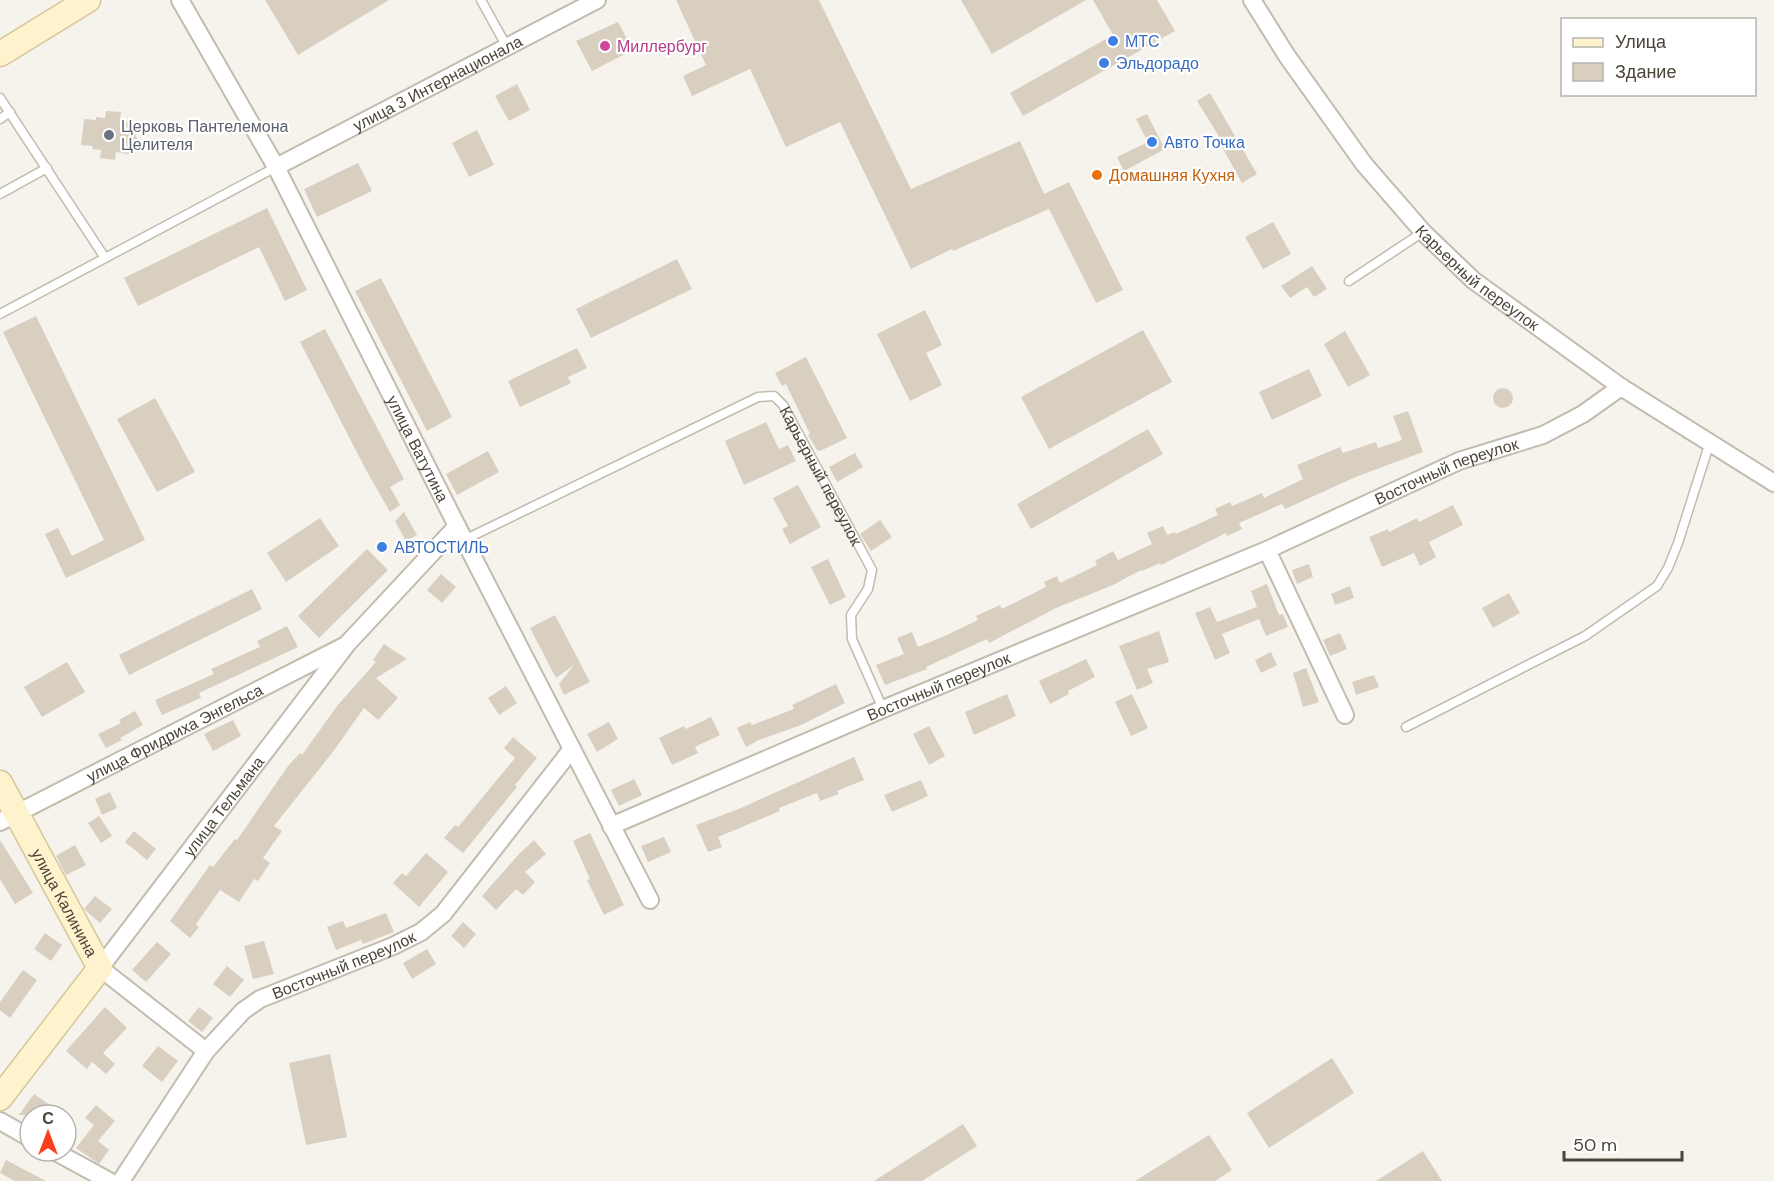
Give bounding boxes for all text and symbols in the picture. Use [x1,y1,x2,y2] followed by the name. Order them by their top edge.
[1561,18,1756,96] legend
[1615,30,1667,54] text: Улица
[349,31,526,136] street label: улица 3 Интернационала
[1125,31,1160,52] place label: МТС
[1106,34,1120,48] marker: МТС
[617,36,707,57] place label: Миллербург
[598,39,612,53] marker: Миллербург
[1116,53,1199,74] place label: Эльдорадо
[1097,56,1111,70] marker: Эльдорадо
[1615,60,1676,84] text: Здание
[121,116,289,155] place label: Церковь Пантелемона Целителя
[102,128,116,142] marker: Церковь Пантелемона Целителя
[1164,132,1245,153] place label: Авто Точка
[1145,135,1159,149] marker: Авто Точка
[1109,165,1235,186] place label: Домашняя Кухня
[1090,168,1104,182] marker: Домашняя Кухня
[1411,221,1544,336] street label: Карьерный переулок
[382,392,453,506] street label: улица Ватутина
[775,403,867,550] street label: Карьерный переулок
[1371,433,1522,510] street label: Восточный переулок
[394,537,489,558] place label: АВТОСТИЛЬ
[375,540,389,554] marker: АВТОСТИЛЬ
[864,647,1014,726] street label: Восточный переулок
[83,679,267,787] street label: улица Фридриха Энгельса
[179,752,269,861] street label: улица Тельмана
[26,845,102,961] street label: улица Калинина
[269,926,420,1004] street label: Восточный переулок
[18,1103,78,1163] north arrow
[42,1108,54,1129] text: С
[1564,1124,1682,1162] scale bar
[1573,1133,1617,1157] text: 50 m

